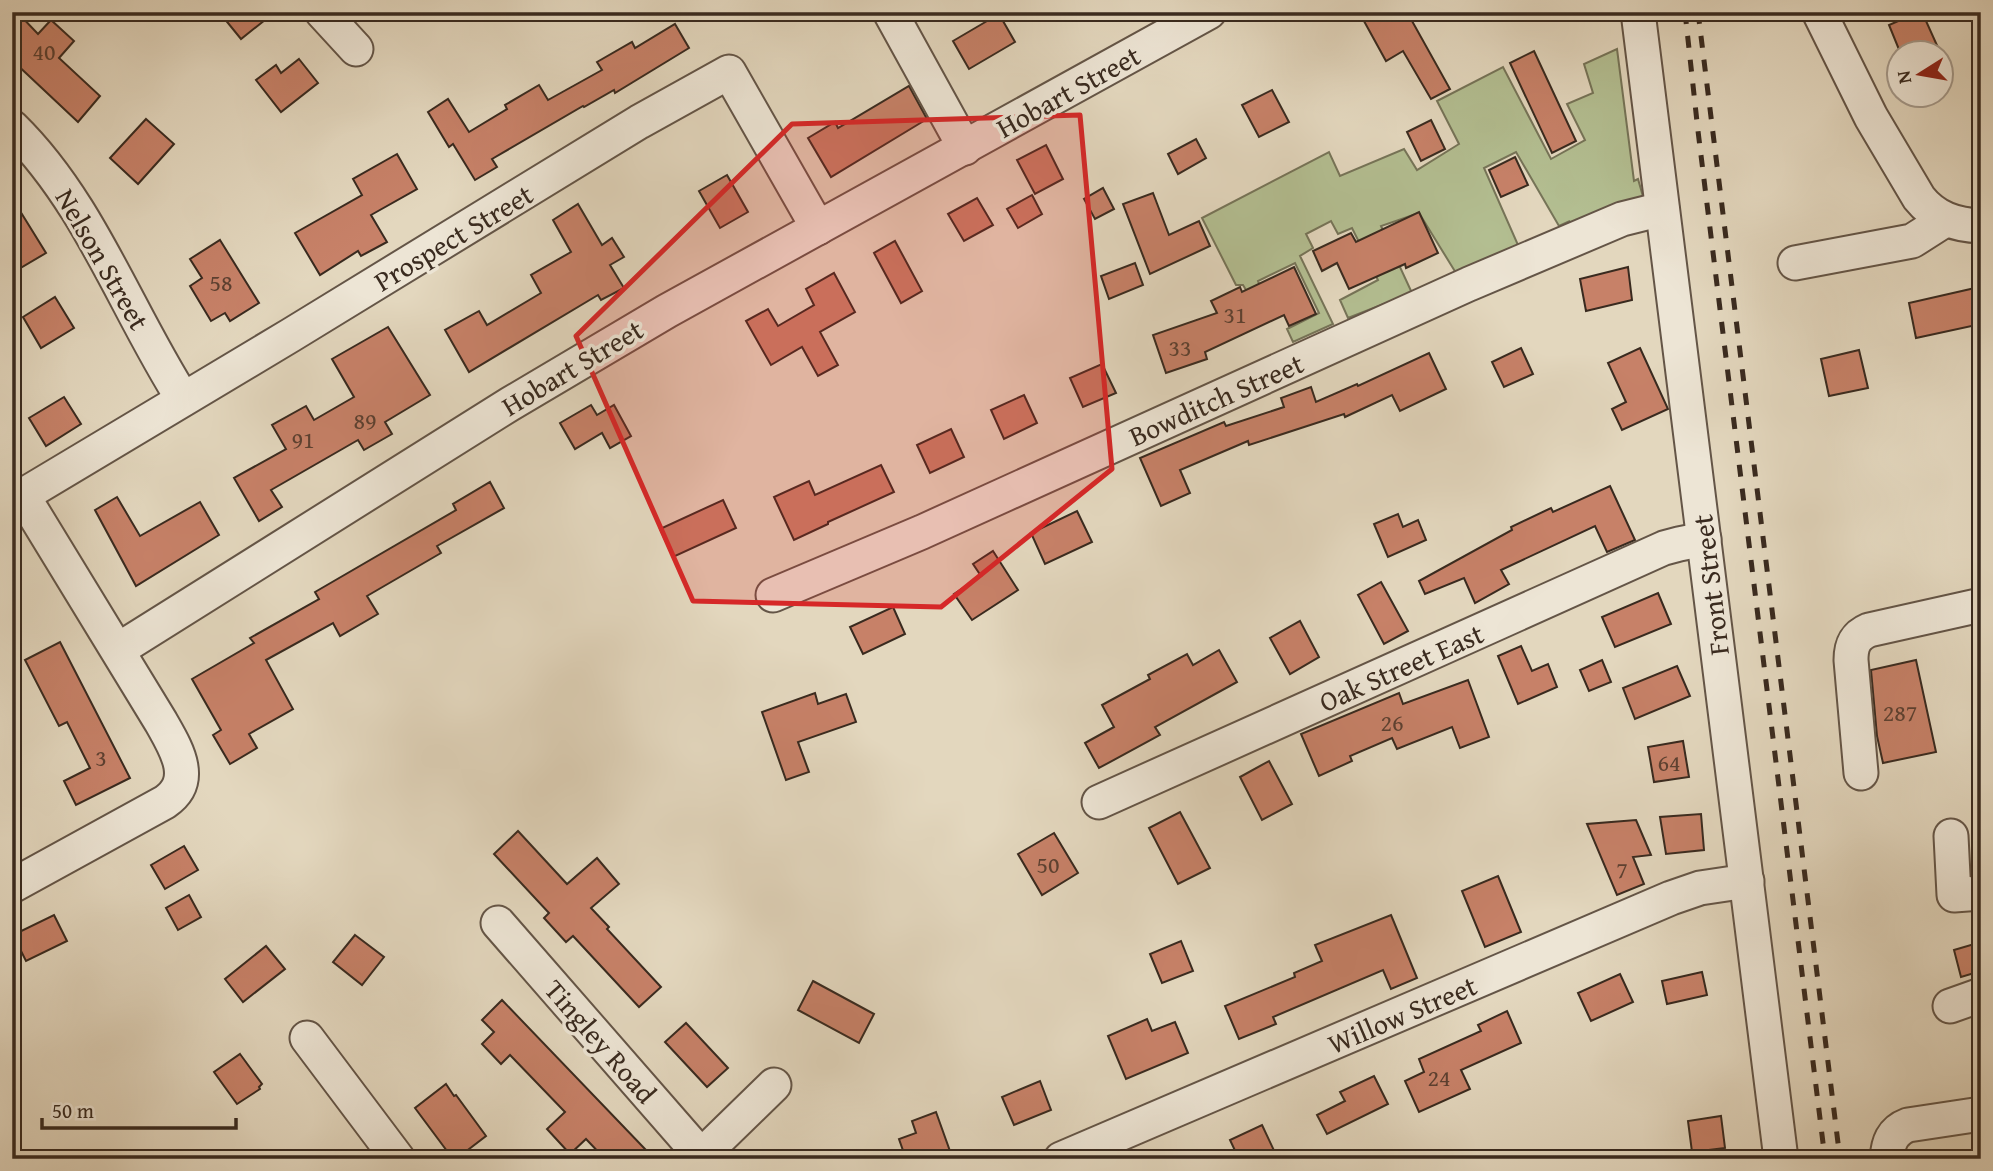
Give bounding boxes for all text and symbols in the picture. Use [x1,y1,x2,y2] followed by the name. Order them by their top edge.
[32,34,56,69] house number: 40
[989,34,1148,147] street label: Hobart Street
[1884,38,1954,108] north arrow
[1888,68,1918,86] text: N
[366,173,540,301] street label: Prospect Street
[46,181,160,338] street label: Nelson Street
[209,265,233,300] house number: 58
[1223,297,1247,332] house number: 31
[493,308,651,426] street label: Hobart Street
[1168,330,1192,365] house number: 33
[1122,342,1310,456] street label: Bowditch Street
[353,403,377,438] house number: 89
[291,422,315,457] house number: 91
[1681,512,1739,658] street label: Front Street
[1312,612,1490,722] street label: Oak Street East
[1883,695,1917,730] house number: 287
[1380,705,1404,740] house number: 26
[95,740,107,775] house number: 3
[1657,745,1681,780] house number: 64
[1036,847,1060,882] house number: 50
[1616,852,1628,887] house number: 7
[1321,964,1483,1064] street label: Willow Street
[535,970,667,1112] street label: Tingley Road
[1427,1060,1451,1095] house number: 24
[42,1087,236,1131] scale bar
[52,1095,94,1126] text: 50 m

